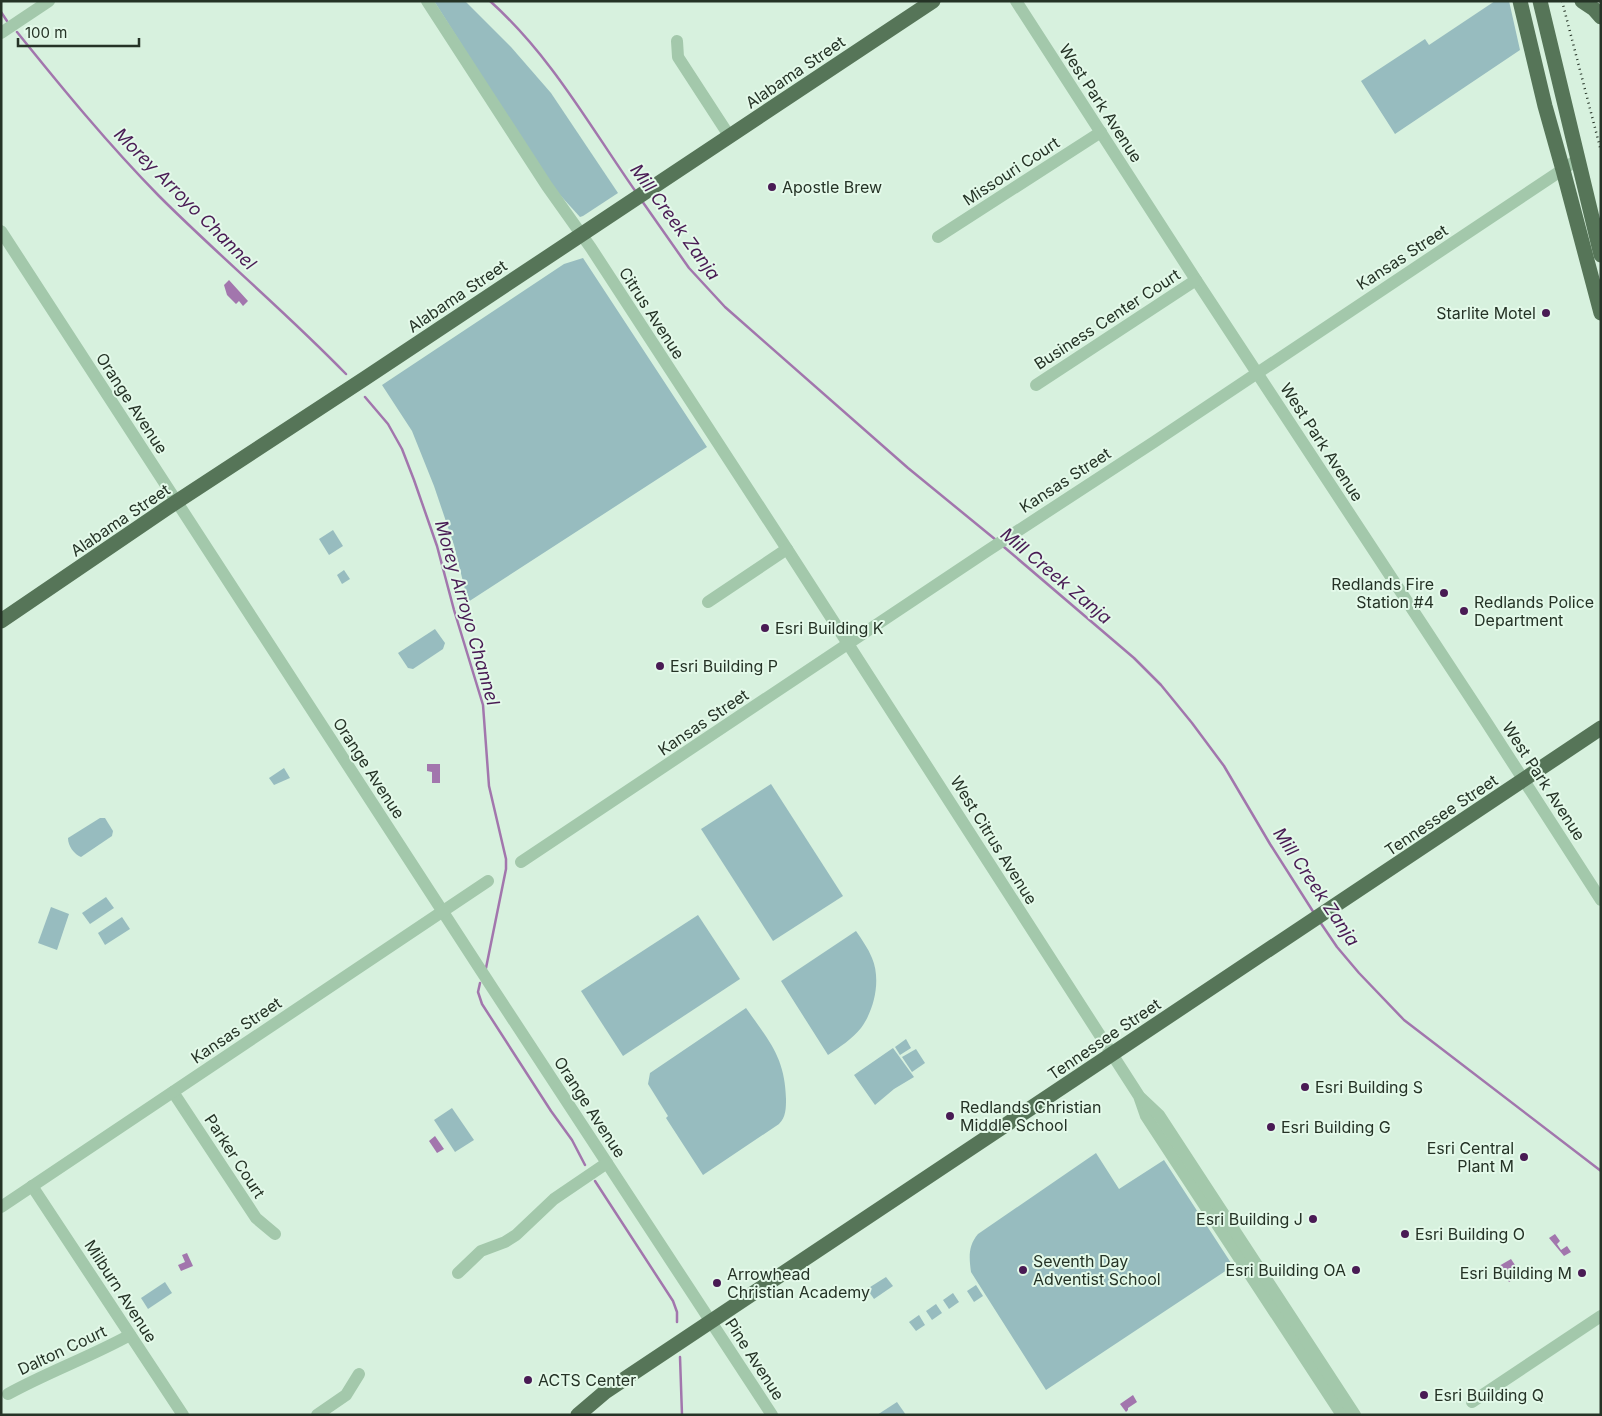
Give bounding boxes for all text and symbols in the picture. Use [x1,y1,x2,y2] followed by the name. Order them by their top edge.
[18,15,139,47] scale bar
[25,23,67,42] text: 100 m
[742,31,848,113] street label: Alabama Street
[1055,40,1147,166] street label: West Park Avenue
[110,123,261,274] water label: Morey Arroyo Channel
[959,132,1063,210] street label: Missouri Court
[626,160,725,284] water label: Mill Creek Zanja
[782,177,882,197] place label: Apostle Brew
[766,181,778,193] marker: Apostle Brew
[1353,220,1451,294] street label: Kansas Street
[404,255,510,337] street label: Alabama Street
[615,263,689,363] street label: Citrus Avenue
[1030,264,1184,374] street label: Business Center Court
[1436,303,1536,323] place label: Starlite Motel
[1540,307,1552,319] marker: Starlite Motel
[92,349,172,457] street label: Orange Avenue
[1276,379,1368,505] street label: West Park Avenue
[1016,443,1114,517] street label: Kansas Street
[67,479,173,561] street label: Alabama Street
[431,518,504,708] water label: Morey Arroyo Channel
[997,523,1116,628] water label: Mill Creek Zanja
[1331,574,1434,612] place label: Redlands Fire Station #4
[1438,587,1450,599] marker: Redlands Fire Station #4
[1474,592,1594,630] place label: Redlands Police Department
[1458,605,1470,617] marker: Redlands Police Department
[775,618,884,638] place label: Esri Building K
[759,622,771,634] marker: Esri Building K
[670,656,778,676] place label: Esri Building P
[654,660,666,672] marker: Esri Building P
[654,684,752,760] street label: Kansas Street
[329,714,409,822] street label: Orange Avenue
[1498,718,1590,844] street label: West Park Avenue
[1381,770,1501,860] street label: Tennessee Street
[946,772,1042,908] street label: West Citrus Avenue
[1269,824,1364,950] water label: Mill Creek Zanja
[187,992,285,1068] street label: Kansas Street
[1044,994,1164,1084] street label: Tennessee Street
[550,1053,630,1161] street label: Orange Avenue
[1315,1077,1423,1097] place label: Esri Building S
[1299,1081,1311,1093] marker: Esri Building S
[960,1097,1102,1135] place label: Redlands Christian Middle School
[200,1110,270,1202] street label: Parker Court
[944,1110,956,1122] marker: Redlands Christian Middle School
[1281,1117,1391,1137] place label: Esri Building G
[1265,1121,1277,1133] marker: Esri Building G
[1427,1138,1514,1176] place label: Esri Central Plant M
[1518,1151,1530,1163] marker: Esri Central Plant M
[1196,1209,1303,1229] place label: Esri Building J
[1307,1213,1319,1225] marker: Esri Building J
[1415,1224,1525,1244] place label: Esri Building O
[1399,1228,1411,1240] marker: Esri Building O
[81,1236,161,1346] street label: Milburn Avenue
[1033,1251,1161,1289] place label: Seventh Day Adventist School
[1225,1260,1346,1280] place label: Esri Building OA
[1460,1263,1572,1283] place label: Esri Building M
[727,1264,870,1302] place label: Arrowhead Christian Academy
[1017,1264,1029,1276] marker: Seventh Day Adventist School
[1350,1264,1362,1276] marker: Esri Building OA
[1576,1267,1588,1279] marker: Esri Building M
[711,1277,723,1289] marker: Arrowhead Christian Academy
[721,1314,789,1404] street label: Pine Avenue
[14,1321,110,1379] street label: Dalton Court
[538,1370,636,1390] place label: ACTS Center
[522,1374,534,1386] marker: ACTS Center
[1434,1385,1544,1405] place label: Esri Building Q
[1418,1389,1430,1401] marker: Esri Building Q

